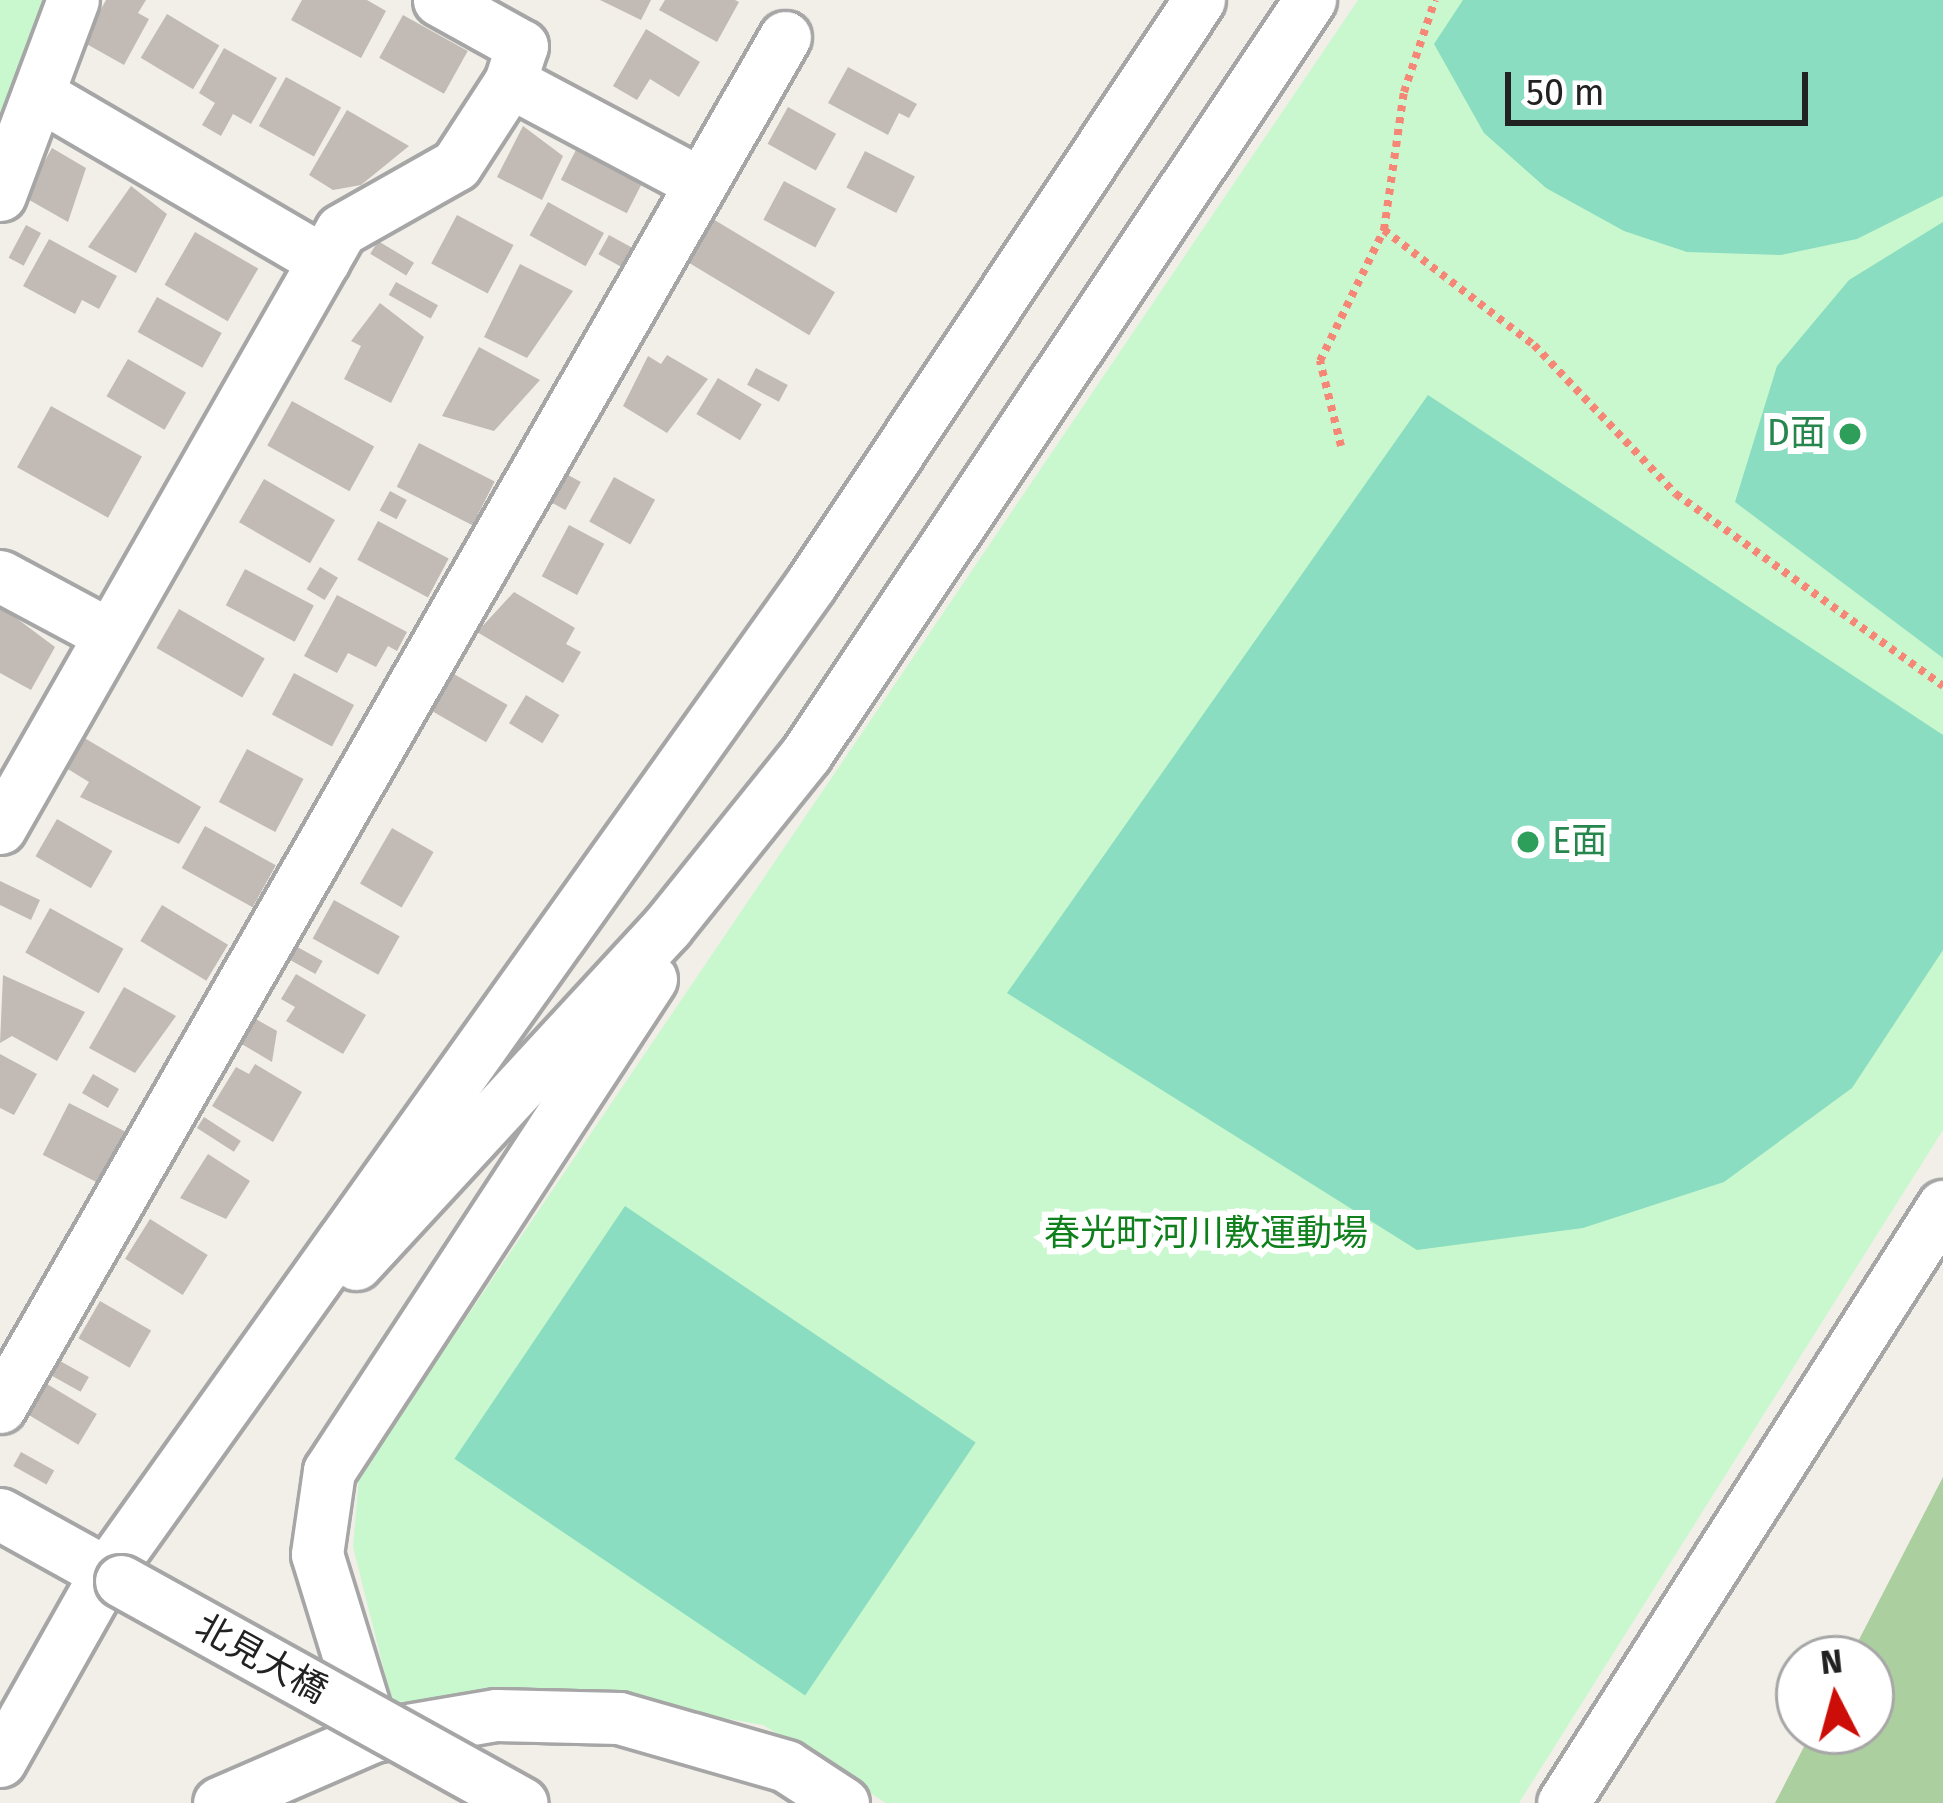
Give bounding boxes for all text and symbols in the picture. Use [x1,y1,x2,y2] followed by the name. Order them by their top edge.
[1511,48,1814,122] scale bar
[1526,71,1605,115] text: 50 m
[1767,412,1826,456] place label: D面
[1837,421,1863,447] marker: D面
[1552,820,1607,864] place label: E面
[1515,829,1541,855] marker: E面
[1044,1212,1368,1256] park label: 春光町河川敷運動場
[188,1605,334,1713] street label: 北見大橋
[1775,1635,1895,1755] north arrow
[1819,1641,1845,1683] text: N

